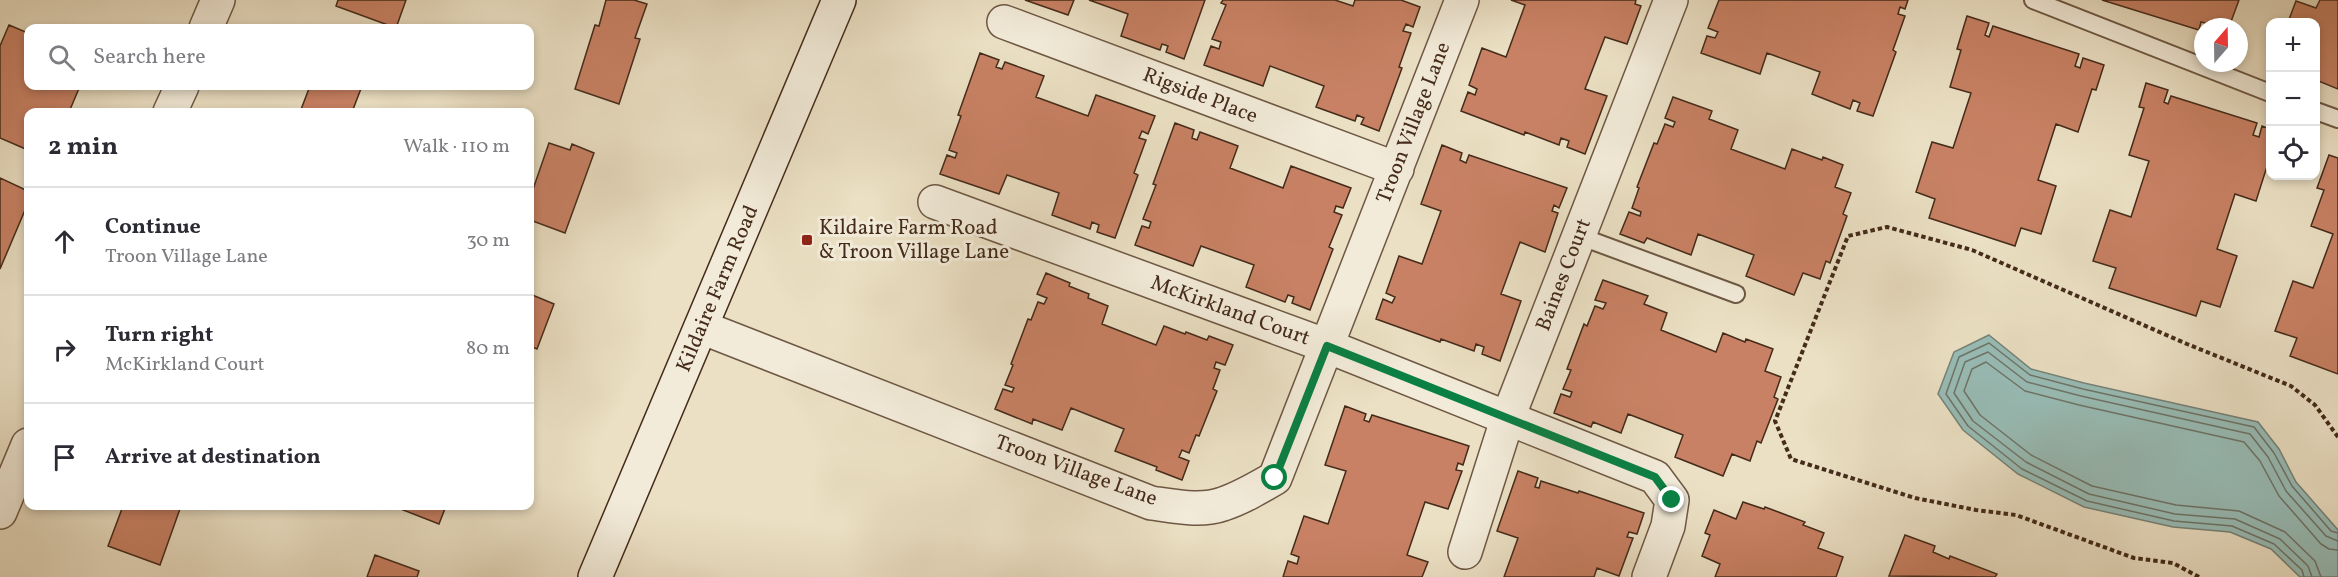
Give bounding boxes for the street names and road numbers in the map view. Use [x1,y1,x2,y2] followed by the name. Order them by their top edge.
[1370,38,1458,208] street label: Troon Village Lane
[1138,61,1262,131] street label: Rigside Place
[670,201,766,377] street label: Kildaire Farm Road
[1529,215,1599,335] street label: Baines Court
[1146,269,1314,353] street label: McKirkland Court
[991,428,1161,514] street label: Troon Village Lane

